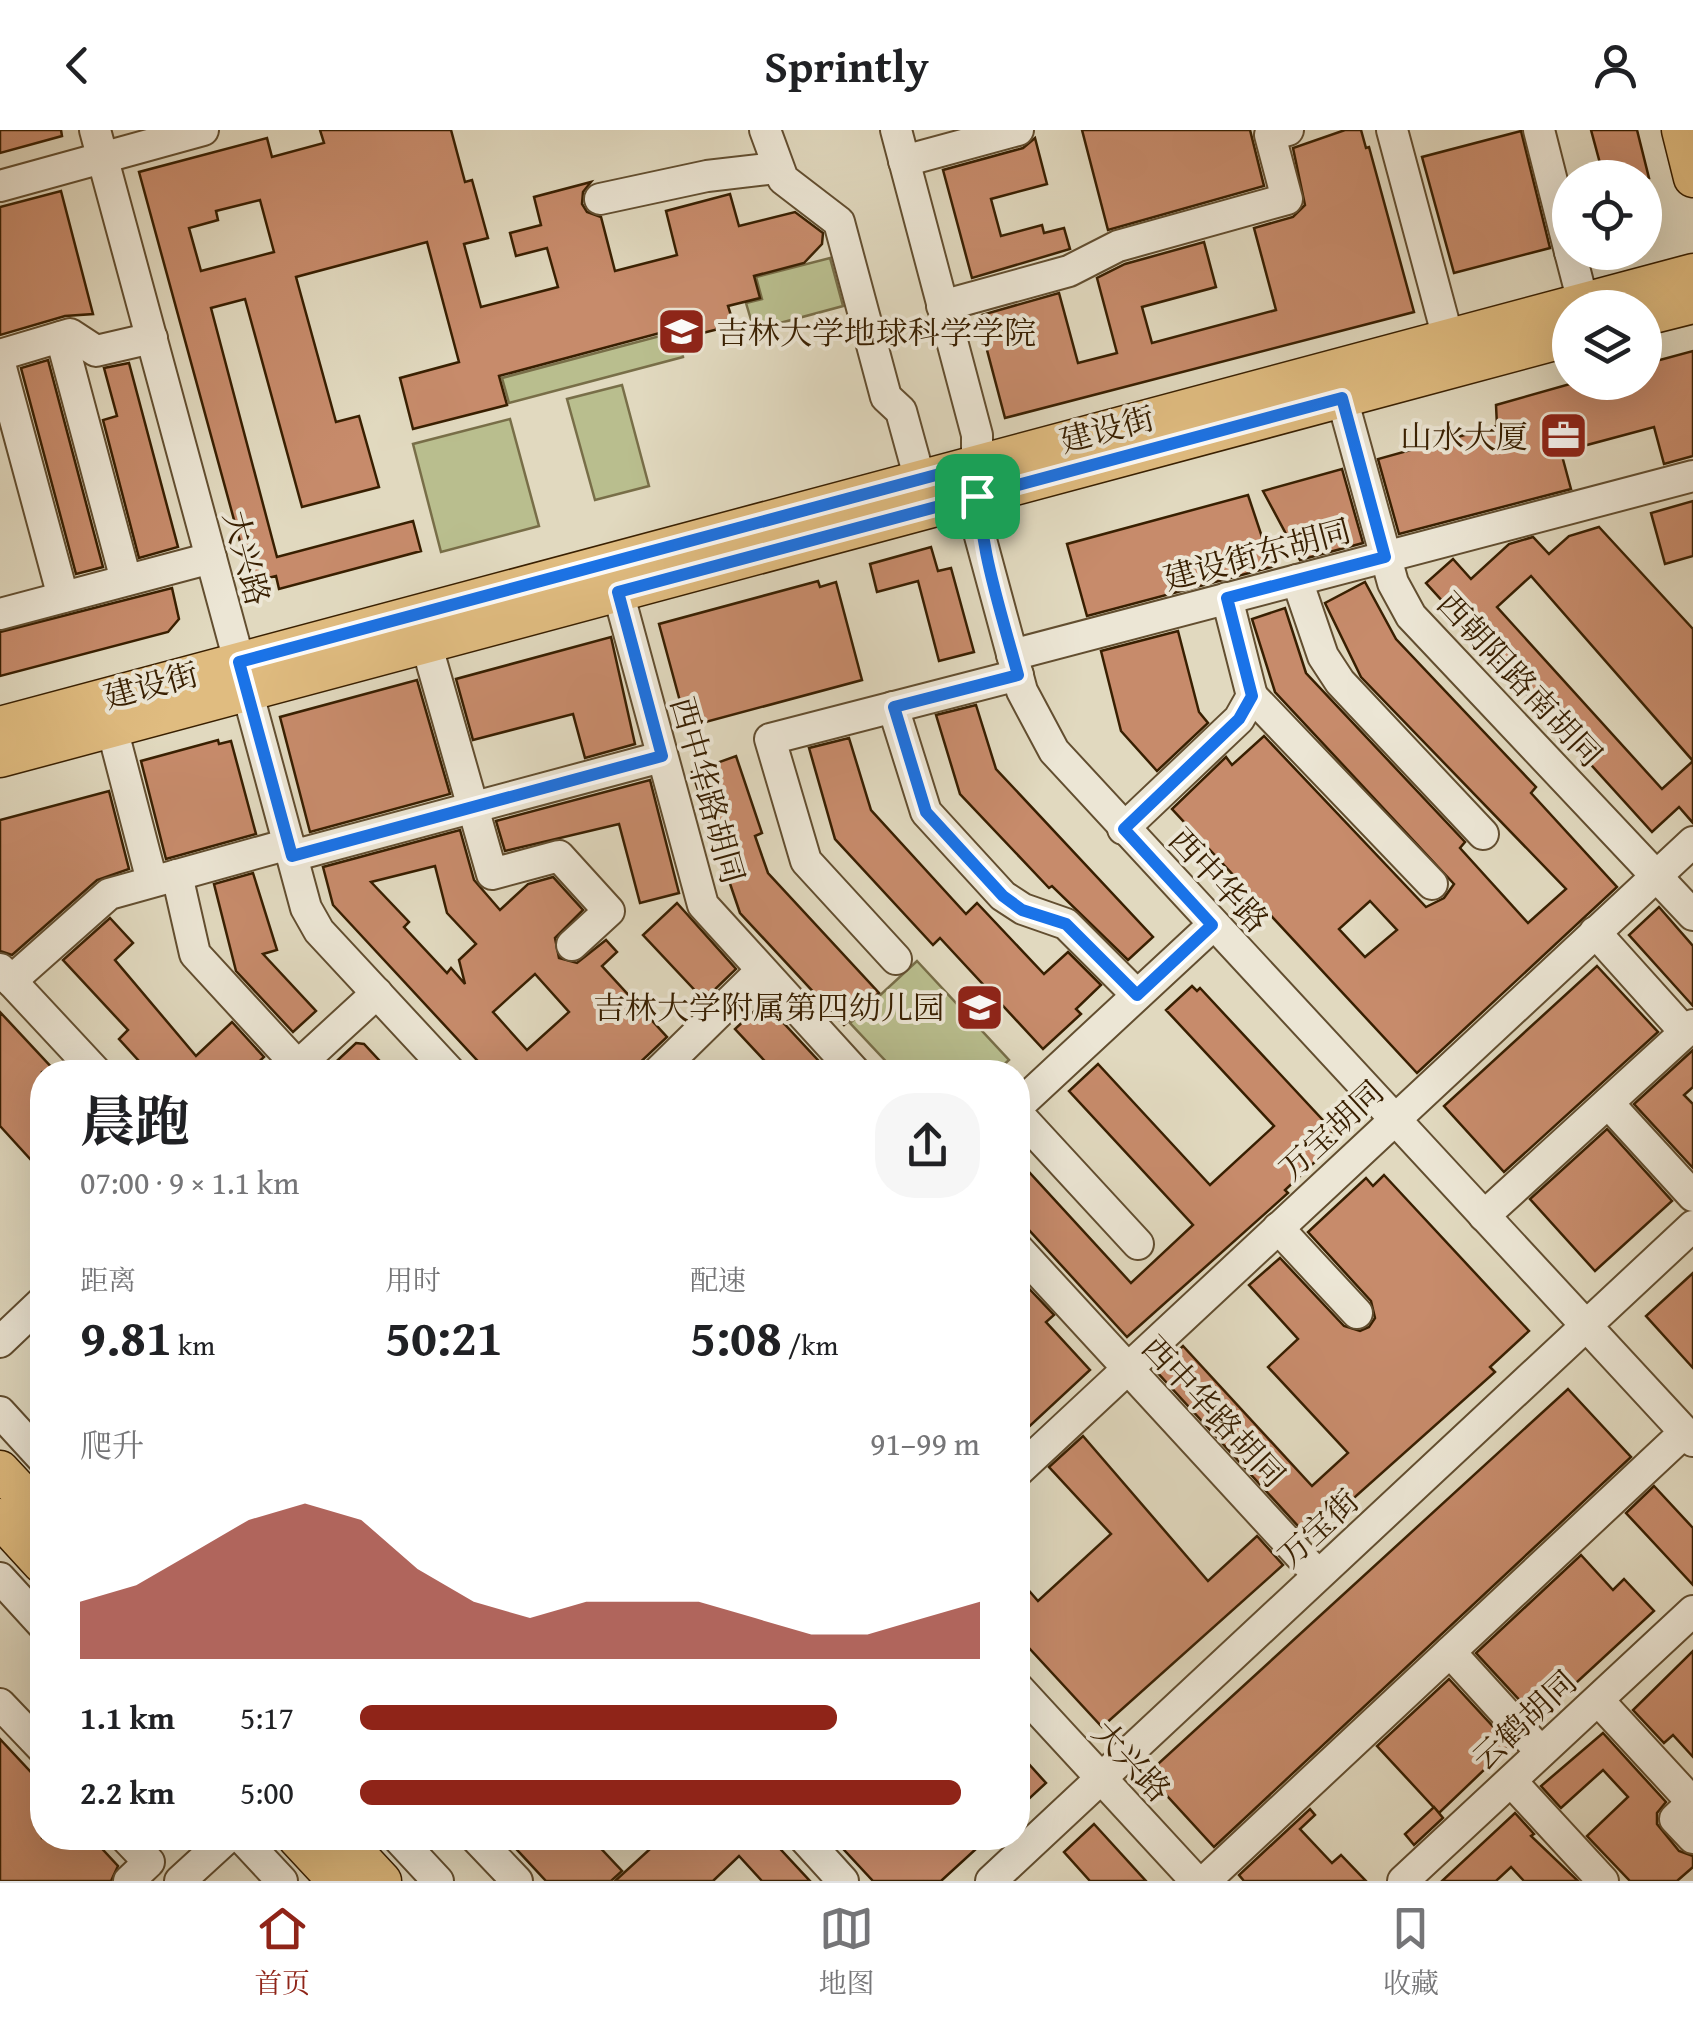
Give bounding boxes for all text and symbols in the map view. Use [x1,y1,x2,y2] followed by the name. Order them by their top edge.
[764,33,929,98] text: Sprintly
[50,38,105,93] icon: back
[1588,38,1643,93] icon: person
[1552,160,1662,400] map controls
[1552,160,1662,270] button: locate
[1552,290,1662,400] button: layers
[655,306,707,358] school or university icon: 吉林大学地球科学学院
[716,309,1036,356] place label: 吉林大学地球科学学院
[1055,394,1159,464] street label: 建设街
[1537,410,1589,462] office icon: 山水大厦
[1400,413,1528,460] place label: 山水大厦
[935,454,1020,539] pin
[950,469,1005,524] icon: arrive
[212,506,282,610] street label: 大兴路
[1158,506,1356,602] street label: 建设街东胡同
[1426,581,1614,777] street label: 西朝阳路南胡同
[99,650,203,720] street label: 建设街
[659,691,757,889] street label: 西中华路胡同
[1158,817,1280,943] street label: 西中华路
[954,981,1006,1033] school or university icon: 吉林大学附属第四幼儿园
[593,984,945,1031] place label: 吉林大学附属第四幼儿园
[1268,1069,1394,1191] street label: 万宝胡同
[80,1081,190,1161] text: 晨跑
[875,1093,980,1198] button: share
[80,1159,299,1206] text: 07:00 · 9 × 1.1 km
[80,1259,136,1300] text: 距离
[385,1259,441,1300] text: 用时
[690,1259,746,1300] text: 配速
[80,1300,172,1373] text: 9.81
[385,1300,503,1373] text: 50:21
[690,1300,782,1373] text: 5:08
[172,1324,215,1365] text: km
[782,1324,838,1365] text: /km
[1131,1325,1297,1497] street label: 西中华路胡同
[870,1420,980,1467] text: 91–99 m
[80,1422,144,1469] text: 爬升
[1267,1478,1369,1578] street label: 万宝街
[1461,1659,1587,1781] street label: 云鹤胡同
[80,1694,175,1741] text: 1.1 km
[240,1694,294,1741] text: 5:17
[1082,1710,1182,1812] street label: 大兴路
[80,1769,175,1816] text: 2.2 km
[240,1769,294,1816] text: 5:00
[254,1901,310,2003] tab: 首页
[818,1901,875,2003] tab: 地图
[1383,1901,1439,2003] tab: 收藏

